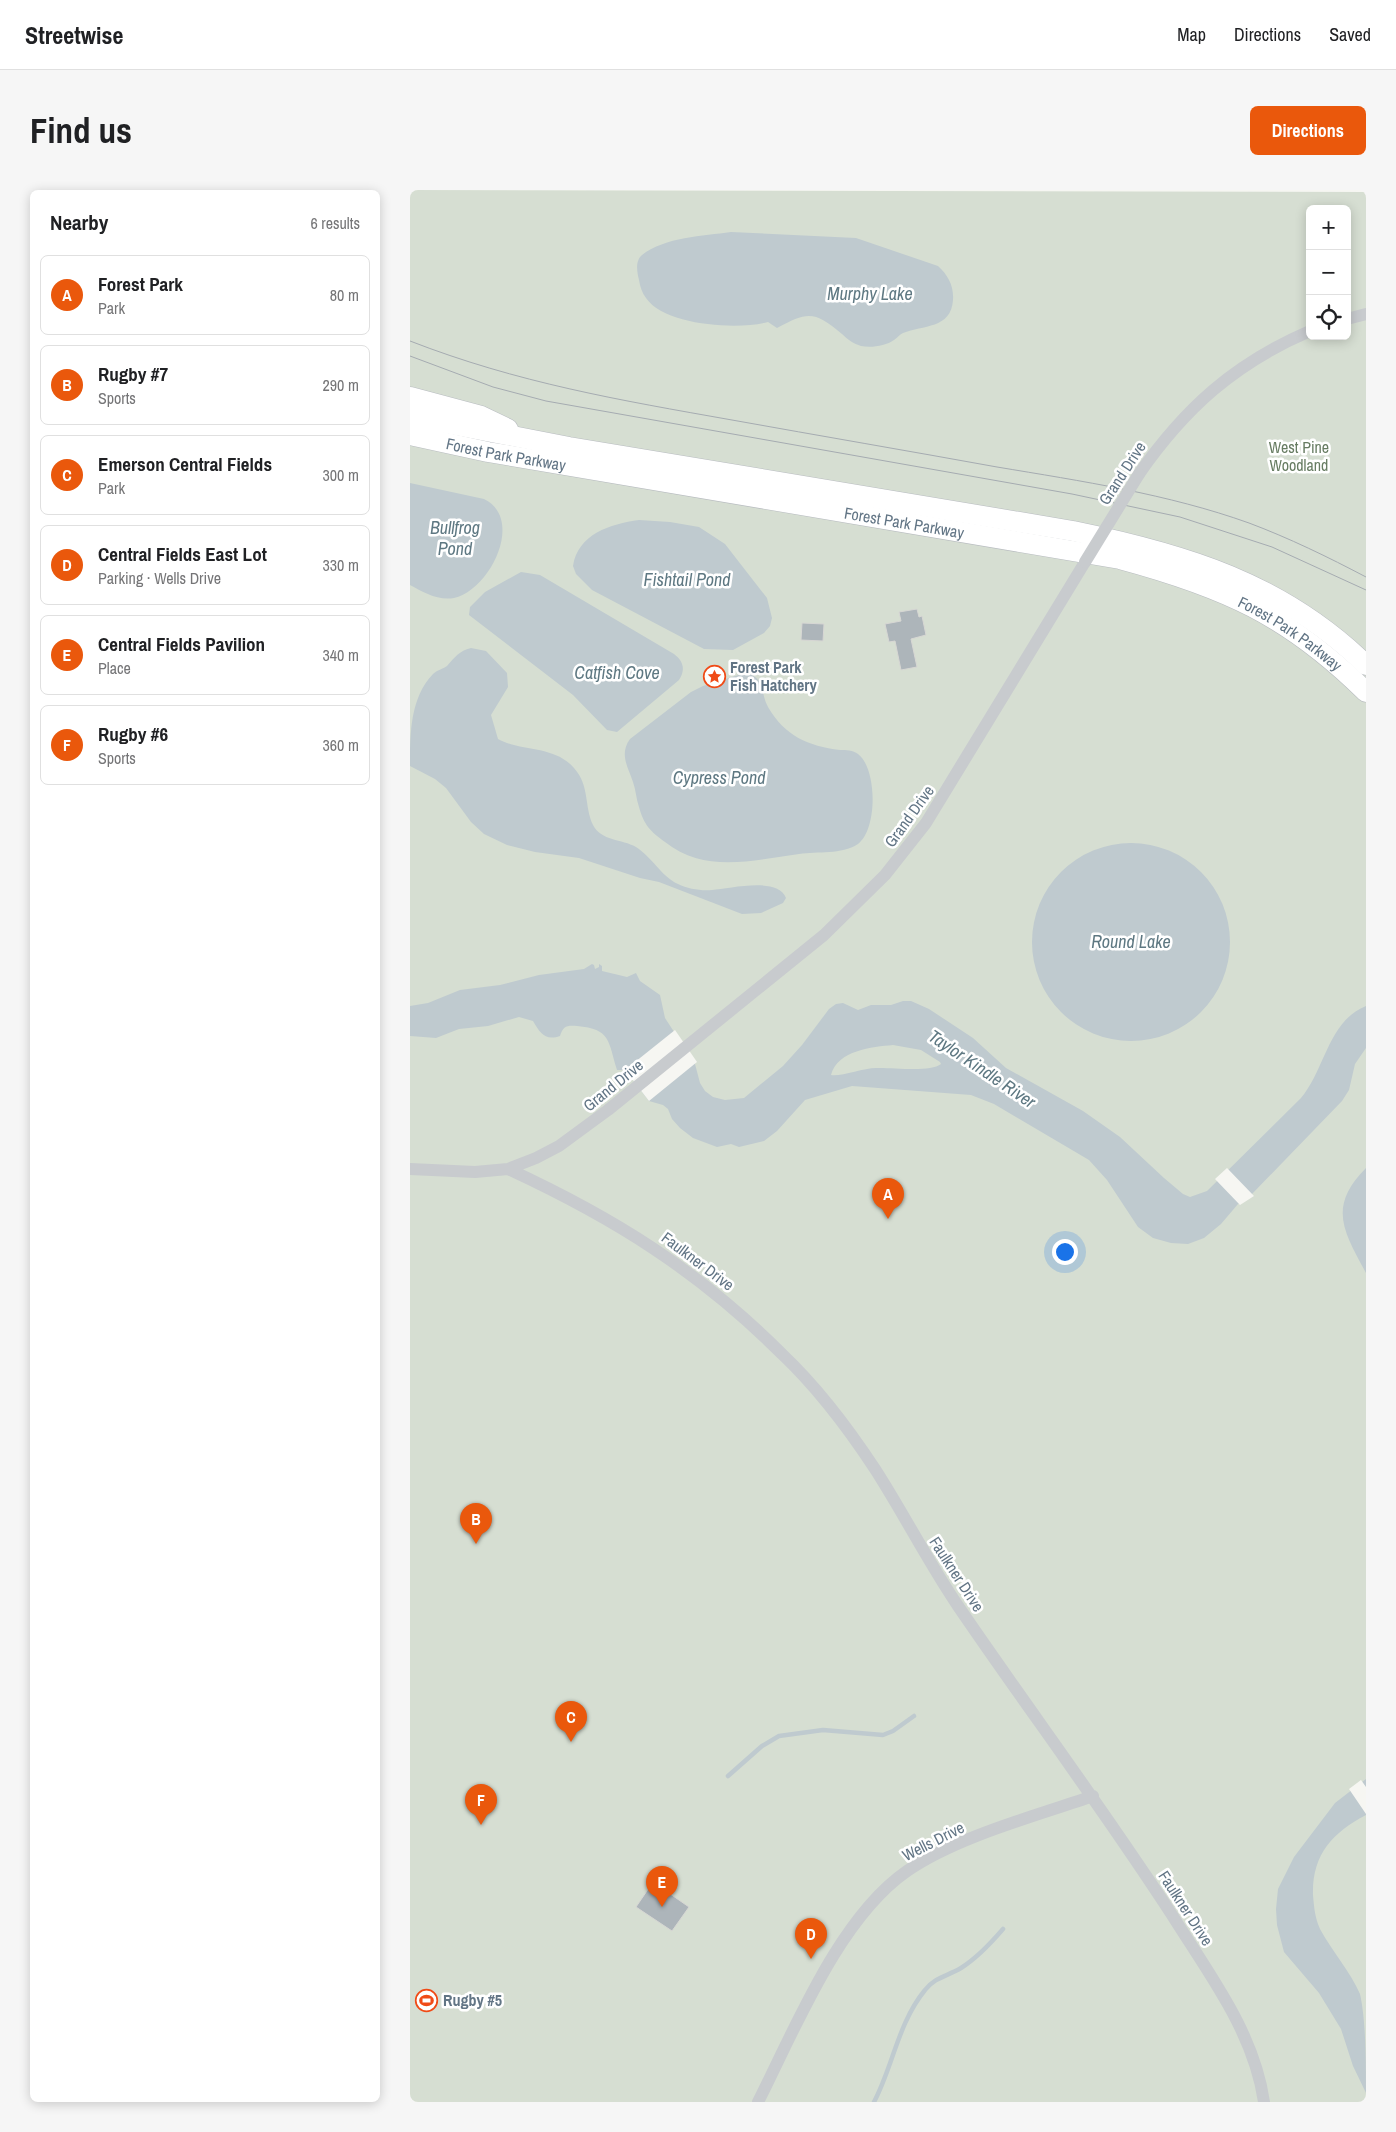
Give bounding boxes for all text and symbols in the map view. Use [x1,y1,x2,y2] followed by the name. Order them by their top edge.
[25,19,123,51] text: Streetwise
[1177,22,1206,47] text: Map
[1234,22,1301,47] text: Directions
[1329,22,1371,47] text: Saved
[1250,106,1366,155] button: Directions
[30,107,132,154] text: Find us
[1306,205,1351,340] map controls
[1306,205,1351,250] button: +
[50,208,108,237] text: Nearby
[310,212,360,234] text: 6 results
[1306,250,1351,295] button: −
[98,271,183,297] text: Forest Park
[827,281,913,306] water label: Murphy Lake
[62,284,72,306] text: A
[330,284,359,306] text: 80 m
[1306,295,1351,340] button: locate
[98,297,125,319] text: Park
[98,361,168,387] text: Rugby #7
[62,374,72,396] text: B
[323,374,359,396] text: 290 m
[98,387,136,409] text: Sports
[444,432,568,476] street label: Forest Park Parkway
[1269,436,1329,476] park label: West Pine Woodland
[1093,437,1151,509] street label: Grand Drive
[98,451,272,477] text: Emerson Central Fields
[62,464,72,486] text: C
[323,464,359,486] text: 300 m
[98,477,125,499] text: Park
[843,502,966,544] street label: Forest Park Parkway
[430,515,480,561] water label: Bullfrog Pond
[98,541,267,567] text: Central Fields East Lot
[62,554,72,576] text: D
[323,554,359,576] text: 330 m
[98,567,221,589] text: Parking · Wells Drive
[644,567,731,592] water label: Fishtail Pond
[1235,591,1347,676] street label: Forest Park Parkway
[98,631,265,657] text: Central Fields Pavilion
[63,644,71,666] text: E
[323,644,359,666] text: 340 m
[730,656,817,696] place label: Forest Park Fish Hatchery
[98,657,131,679] text: Place
[574,660,660,685] water label: Catfish Cove
[702,664,726,688] place icon: Forest Park Fish Hatchery
[98,721,168,747] text: Rugby #6
[63,734,71,756] text: F
[323,734,359,756] text: 360 m
[98,747,136,769] text: Sports
[673,765,766,790] water label: Cypress Pond
[879,781,939,851] street label: Grand Drive
[1091,929,1171,954] water label: Round Lake
[924,1023,1042,1114] water label: Taylor Kindle River
[578,1054,648,1116] street label: Grand Drive
[872,1178,904,1219] pin: A
[657,1227,739,1295] street label: Faulkner Drive
[1052,1239,1078,1265] your location
[460,1503,492,1544] pin: B
[925,1532,989,1616] street label: Faulkner Drive
[555,1701,587,1742] pin: C
[465,1784,497,1825] pin: F
[898,1816,968,1866] street label: Wells Drive
[646,1866,678,1907] pin: E
[1154,1866,1218,1950] street label: Faulkner Drive
[795,1918,827,1959] pin: D
[415,1988,439,2012] sports icon: Rugby #5
[443,1989,502,2011] place label: Rugby #5

